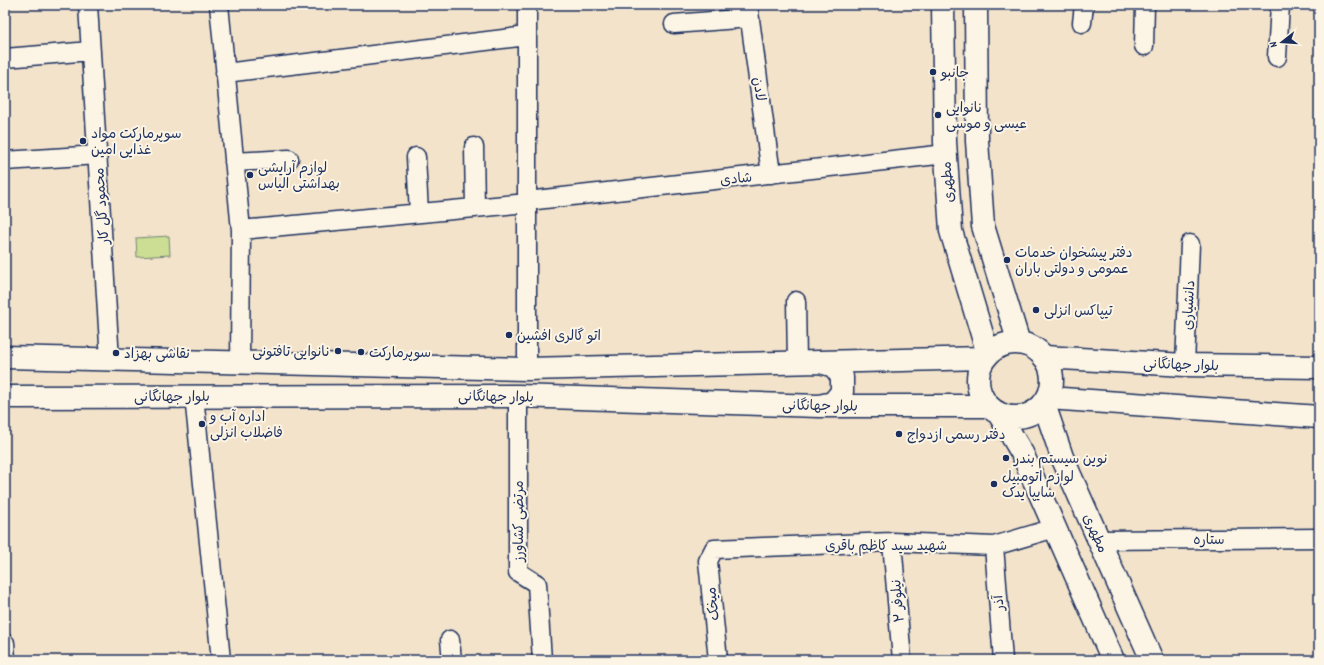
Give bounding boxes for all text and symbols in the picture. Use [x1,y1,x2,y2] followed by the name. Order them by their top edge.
[1262,22,1302,62] north arrow
[1266,39,1283,49] text: N
[940,64,969,84] place label: جانبو
[928,67,938,77] marker: جانبو
[746,76,770,103] street label: لادن
[946,99,1027,135] place label: نانوایی عیسی و موسی
[933,110,943,120] marker: نانوایی عیسی و موسی
[91,125,181,161] place label: سوپرمارکت مواد غذایی امین
[78,136,88,146] marker: سوپرمارکت مواد غذایی امین
[258,159,340,195] place label: لوازم آرایشی بهداشتی الیاس
[938,161,960,203] street label: مطهری
[90,167,116,246] street label: محمود گل کار
[719,168,753,192] street label: شادی
[245,170,255,180] marker: لوازم آرایشی بهداشتی الیاس
[1015,244,1133,280] place label: دفتر پیشخوان خدمات عمومی و دولتی باران
[1002,255,1012,265] marker: دفتر پیشخوان خدمات عمومی و دولتی باران
[1179,280,1201,331] street label: دانشیاری
[1044,302,1113,322] place label: تیپاکس انزلی
[1031,305,1041,315] marker: تیپاکس انزلی
[517,327,601,347] place label: اتو گالری افشین
[504,330,514,340] marker: اتو گالری افشین
[252,343,330,363] place label: نانوایی تافتونی
[369,344,431,364] place label: سوپرمارکت
[124,345,190,365] place label: نقاشی بهزاد
[333,346,343,356] marker: نانوایی تافتونی
[356,347,366,357] marker: سوپرمارکت
[111,348,121,358] marker: نقاشی بهزاد
[1143,355,1219,377] street label: بلوار جهانگانی
[458,387,534,409] street label: بلوار جهانگانی
[134,388,210,408] street label: بلوار جهانگانی
[782,396,858,418] street label: بلوار جهانگانی
[209,408,283,444] place label: اداره آب و فاضلاب انزلی
[197,419,207,429] marker: اداره آب و فاضلاب انزلی
[907,426,1006,446] place label: دفتر رسمی ازدواج
[894,429,904,439] marker: دفتر رسمی ازدواج
[1013,450,1107,470] place label: نوین سیستم بندر
[1001,453,1011,463] marker: نوین سیستم بندر
[1002,468,1074,504] place label: لوازم اتومبیل سایپا یدک
[989,479,999,489] marker: لوازم اتومبیل سایپا یدک
[510,480,530,563] street label: مرتضی کشاورز
[1077,511,1112,557] street label: مطهری
[1193,531,1225,551] street label: ستاره
[825,537,947,557] street label: شهید سید کاظم باقری
[887,579,911,623] street label: نیلوفر ۲
[702,586,726,622] street label: میخک
[989,594,1011,612] street label: آذر

